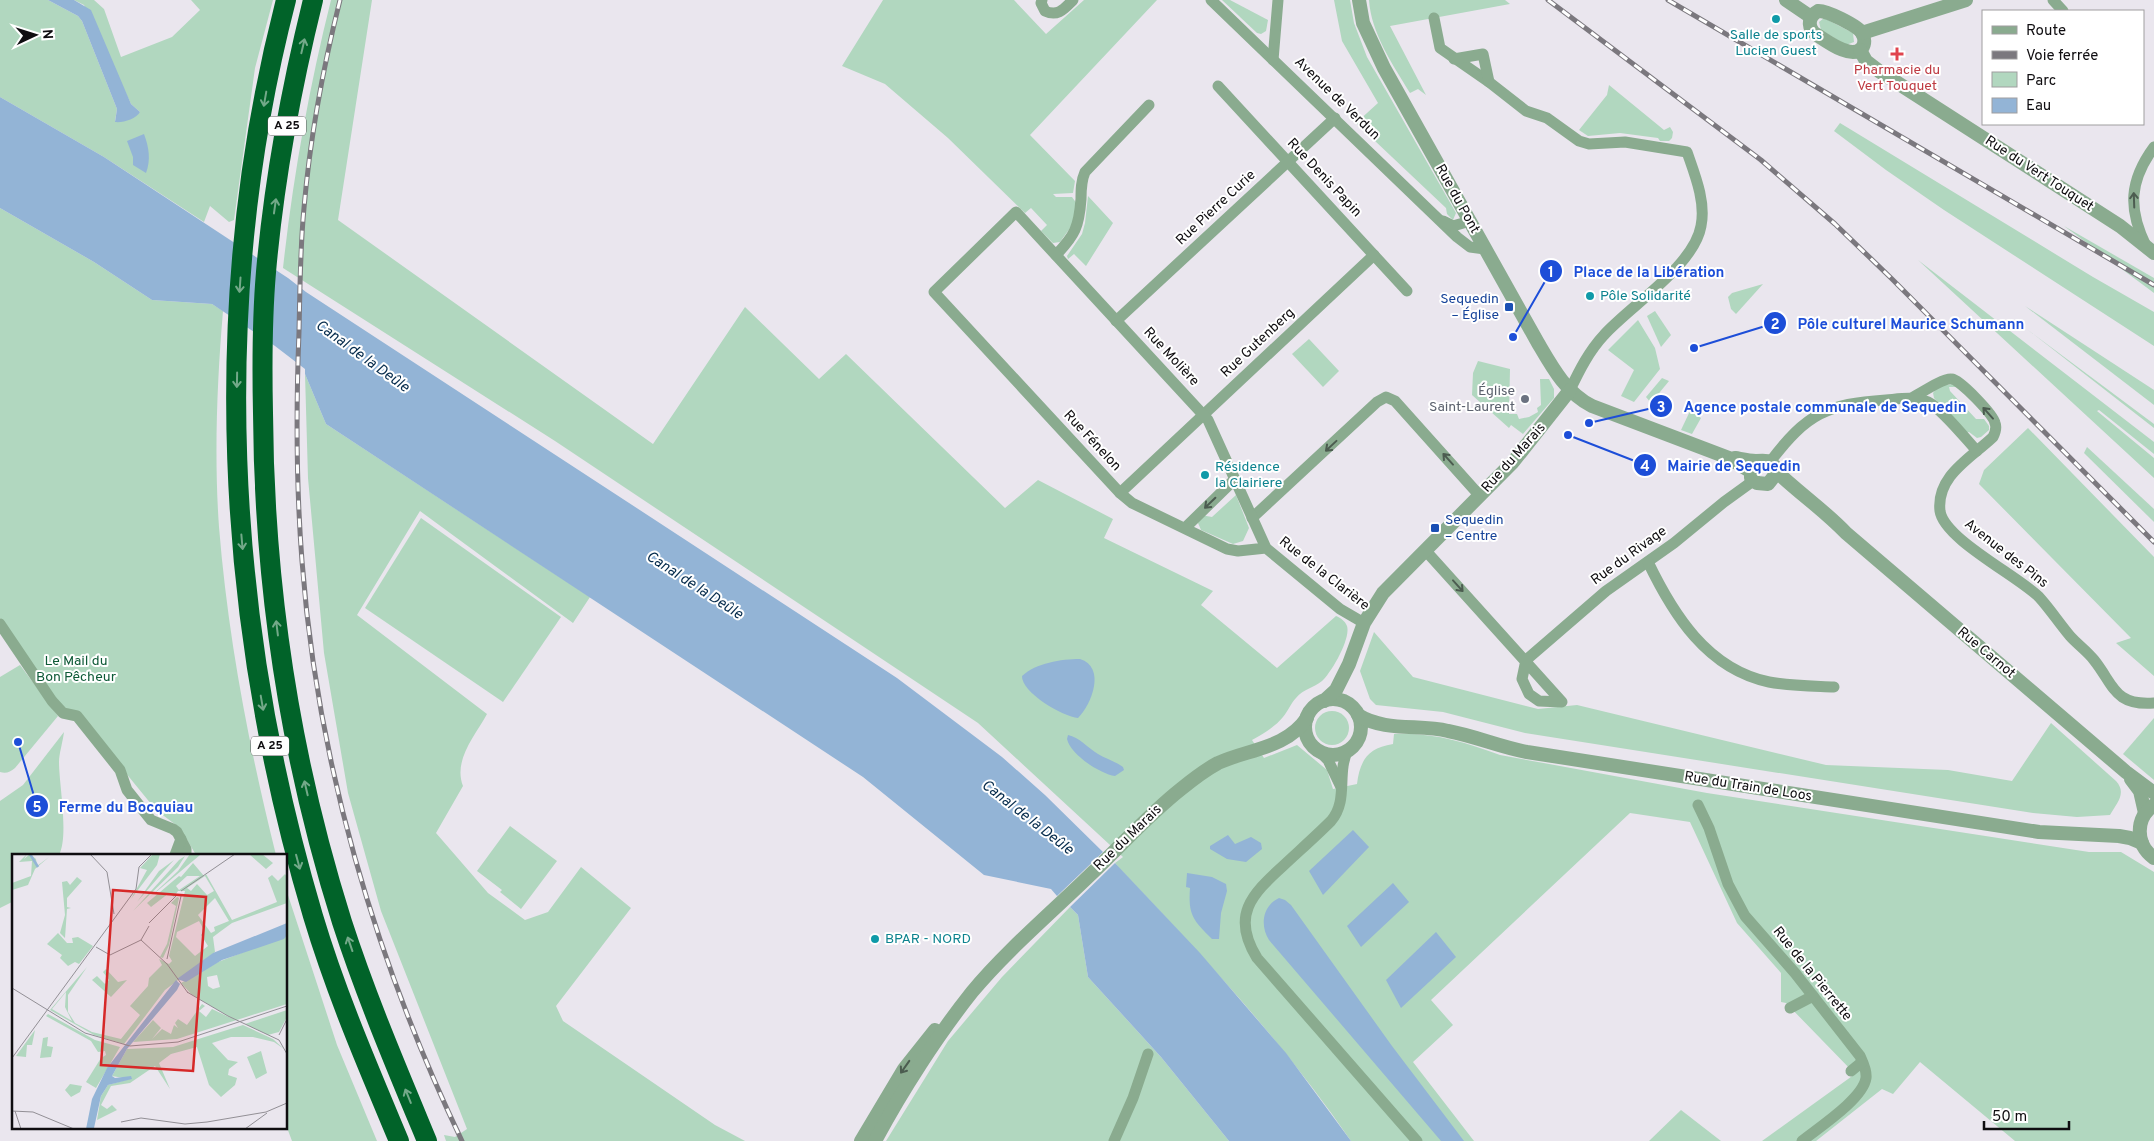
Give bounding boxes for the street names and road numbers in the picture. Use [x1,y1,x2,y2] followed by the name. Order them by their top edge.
[1291,54,1383,144] street label: Avenue de Verdun
[268,116,306,136] road number: A 25
[1981,132,2097,216] street label: Rue du Vert Touquet
[1283,135,1365,221] street label: Rue Denis Papin
[1431,161,1483,237] street label: Rue du Pont
[1173,167,1259,249] street label: Rue Pierre Curie
[1218,304,1298,382] street label: Rue Gutenberg
[1139,324,1203,390] street label: Rue Molière
[1060,407,1124,475] street label: Rue Fénelon
[1478,420,1550,496] street label: Rue du Marais
[1961,516,2051,592] street label: Avenue des Pins
[1588,523,1670,589] street label: Rue du Rivage
[1275,533,1373,615] street label: Rue de la Clarière
[1953,624,2019,682] street label: Rue Carnot
[251,736,289,756] road number: A 25
[1683,768,1813,806] street label: Rue du Train de Loos
[1091,801,1165,875] street label: Rue du Marais
[1769,923,1855,1025] street label: Rue de la Pierrette

